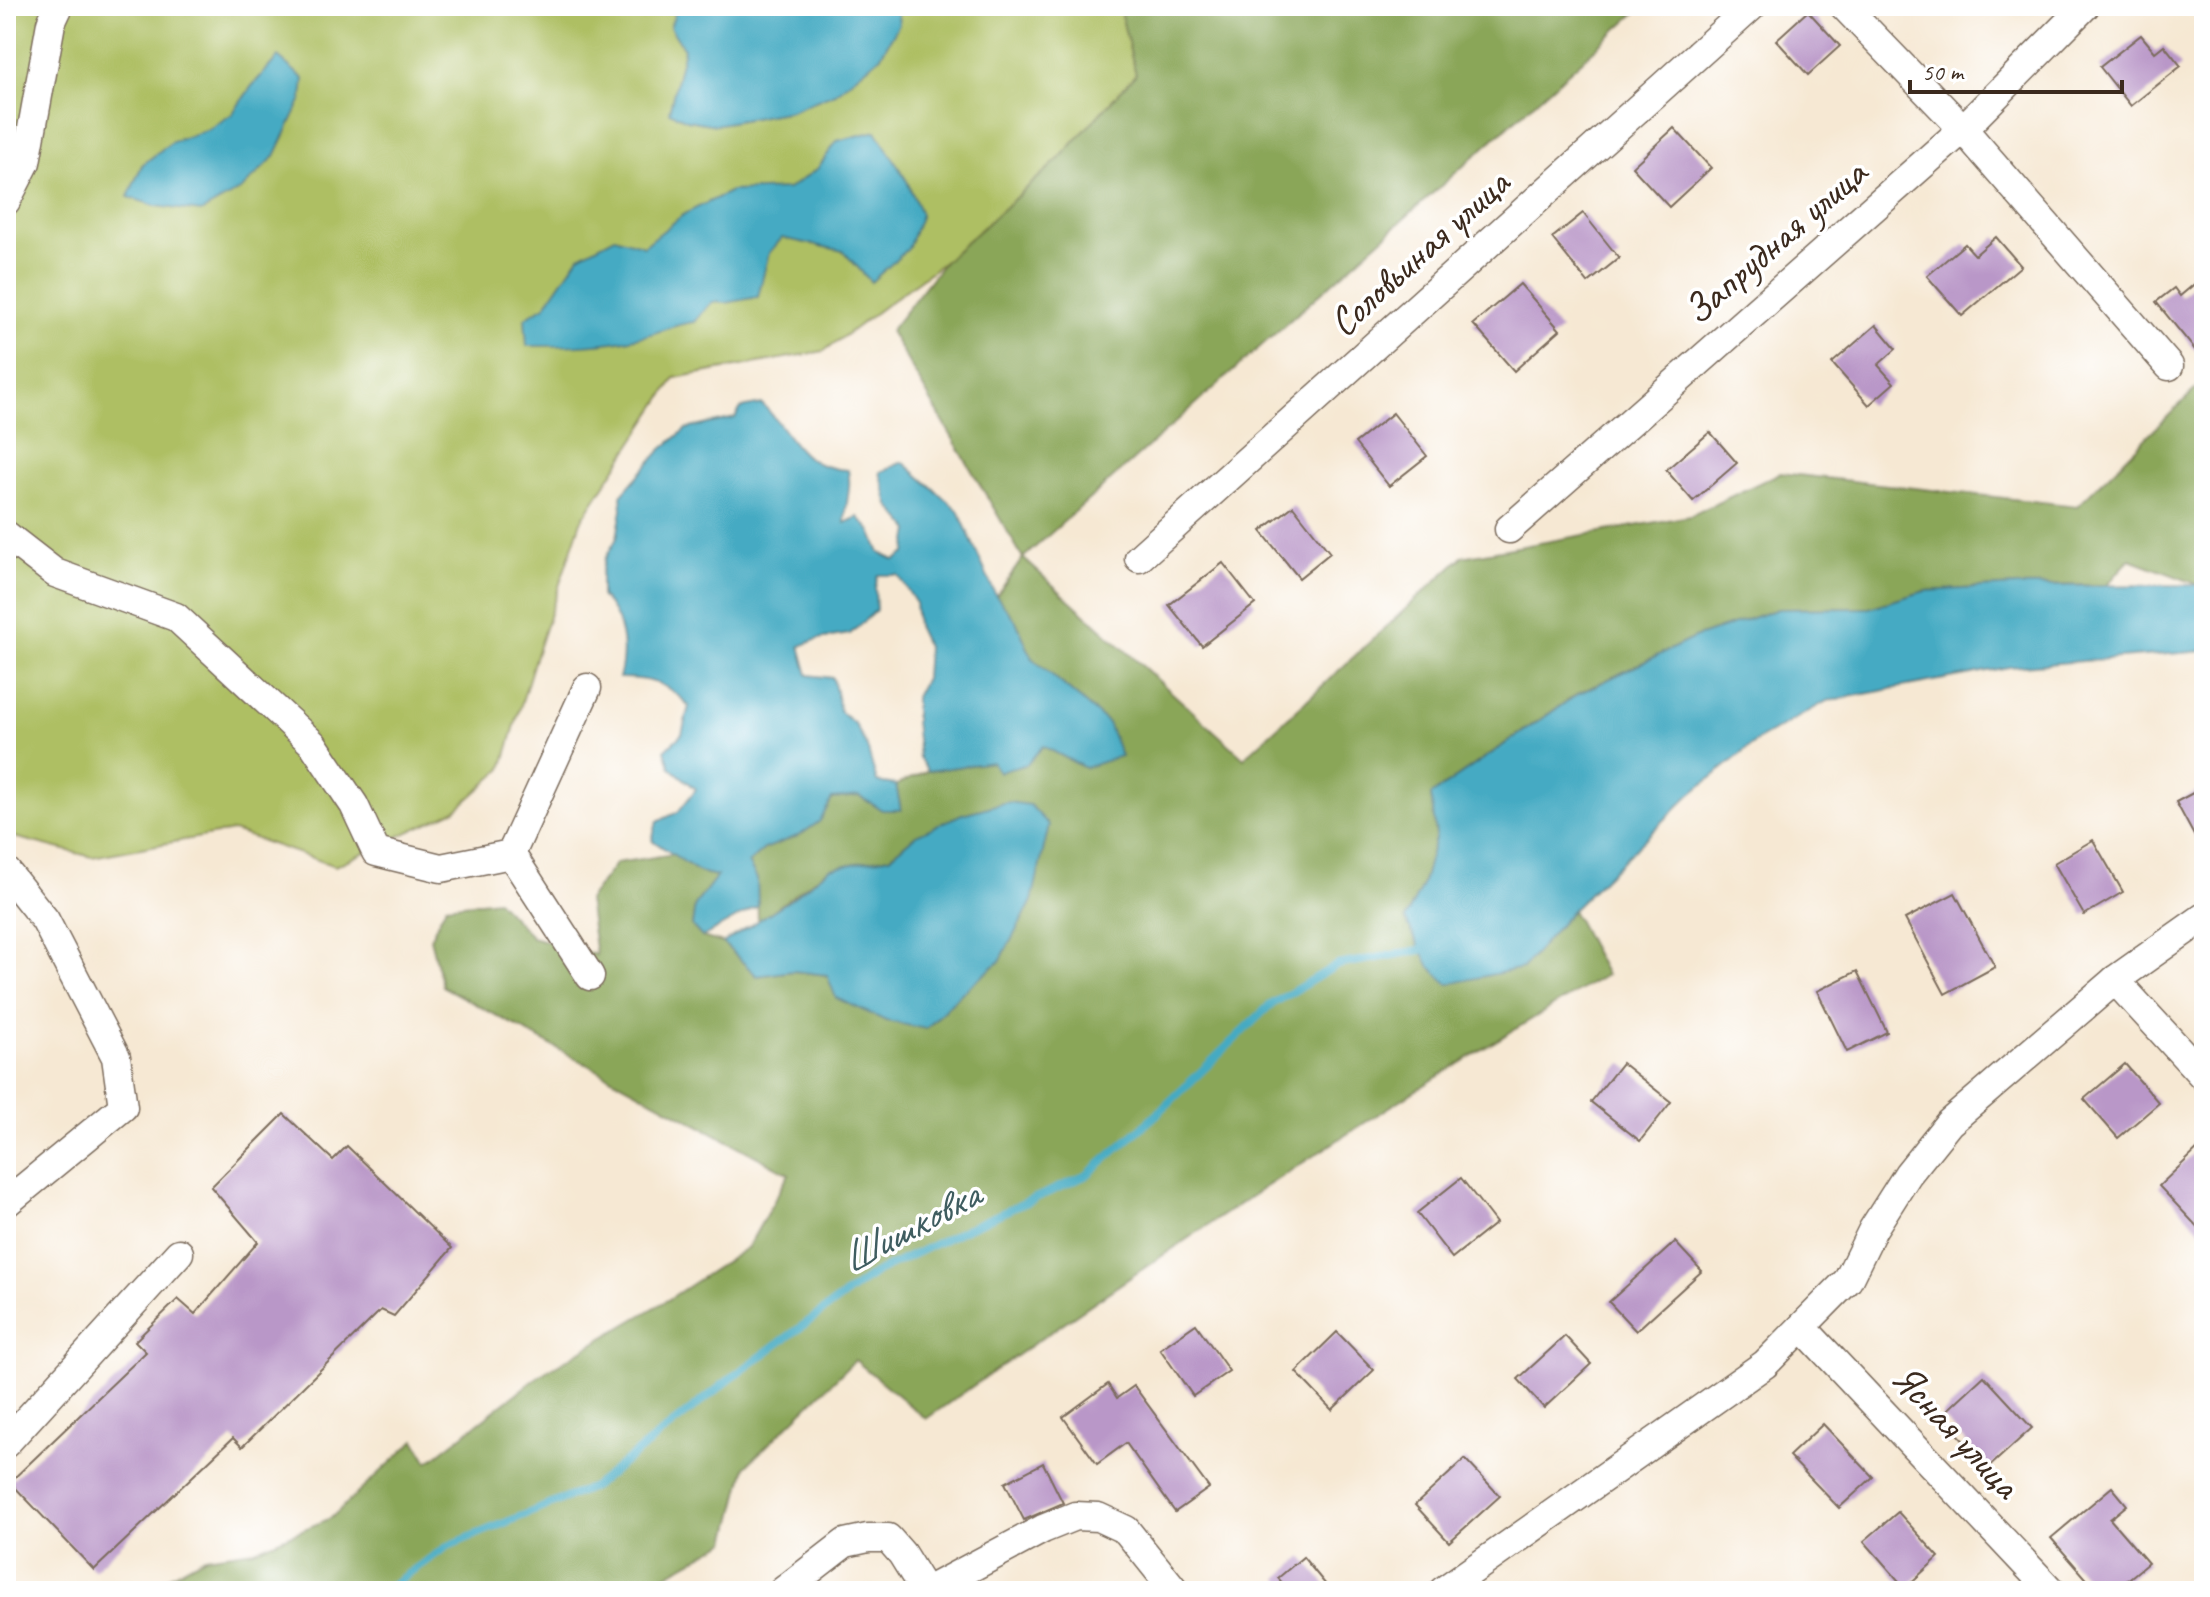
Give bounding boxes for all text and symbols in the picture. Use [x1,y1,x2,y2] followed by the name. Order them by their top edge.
[1910,44,2122,94] scale bar
[1922,57,1965,87] text: 50 m
[1673,147,1879,335] street label: Запрудная улица
[1318,157,1522,347] street label: Соловьиная улица
[831,1166,993,1286] water label: Шишковка
[1881,1353,2033,1511] street label: Ясная улица

